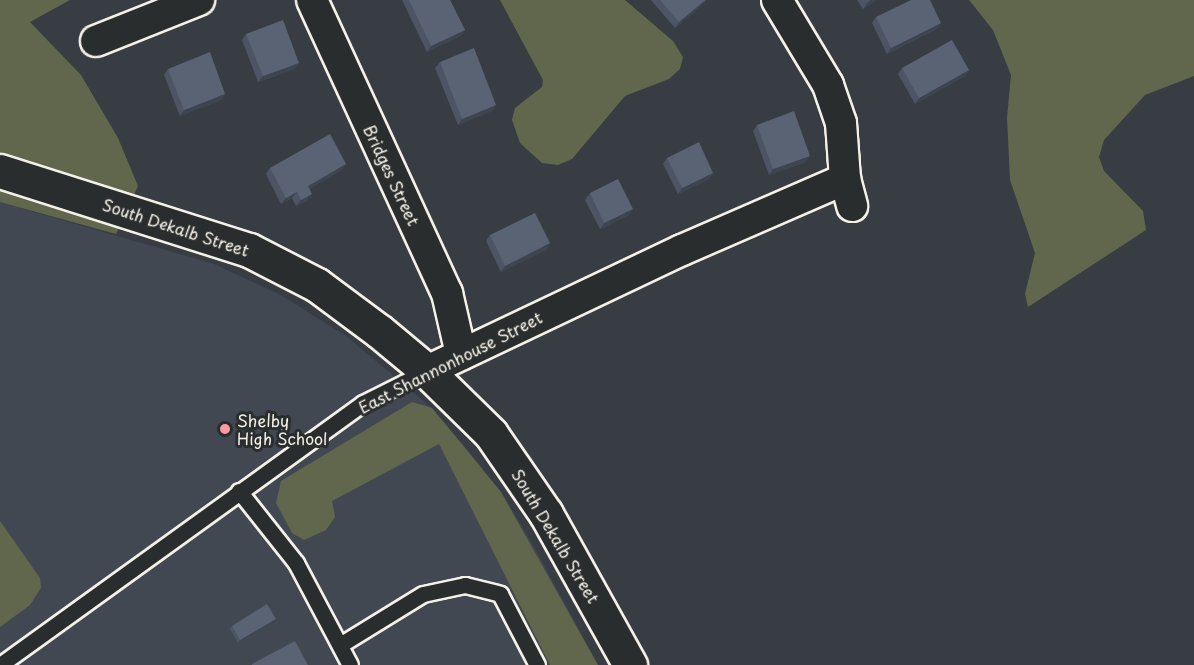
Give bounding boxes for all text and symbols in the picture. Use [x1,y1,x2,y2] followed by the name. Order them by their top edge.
[360,121,424,229] street label: Bridges Street
[99,194,253,260] street label: South Dekalb Street
[355,307,545,417] street label: East Shannonhouse Street
[237,410,328,448] place label: Shelby High School
[218,422,232,436] marker: Shelby High School
[508,465,604,607] street label: South Dekalb Street

